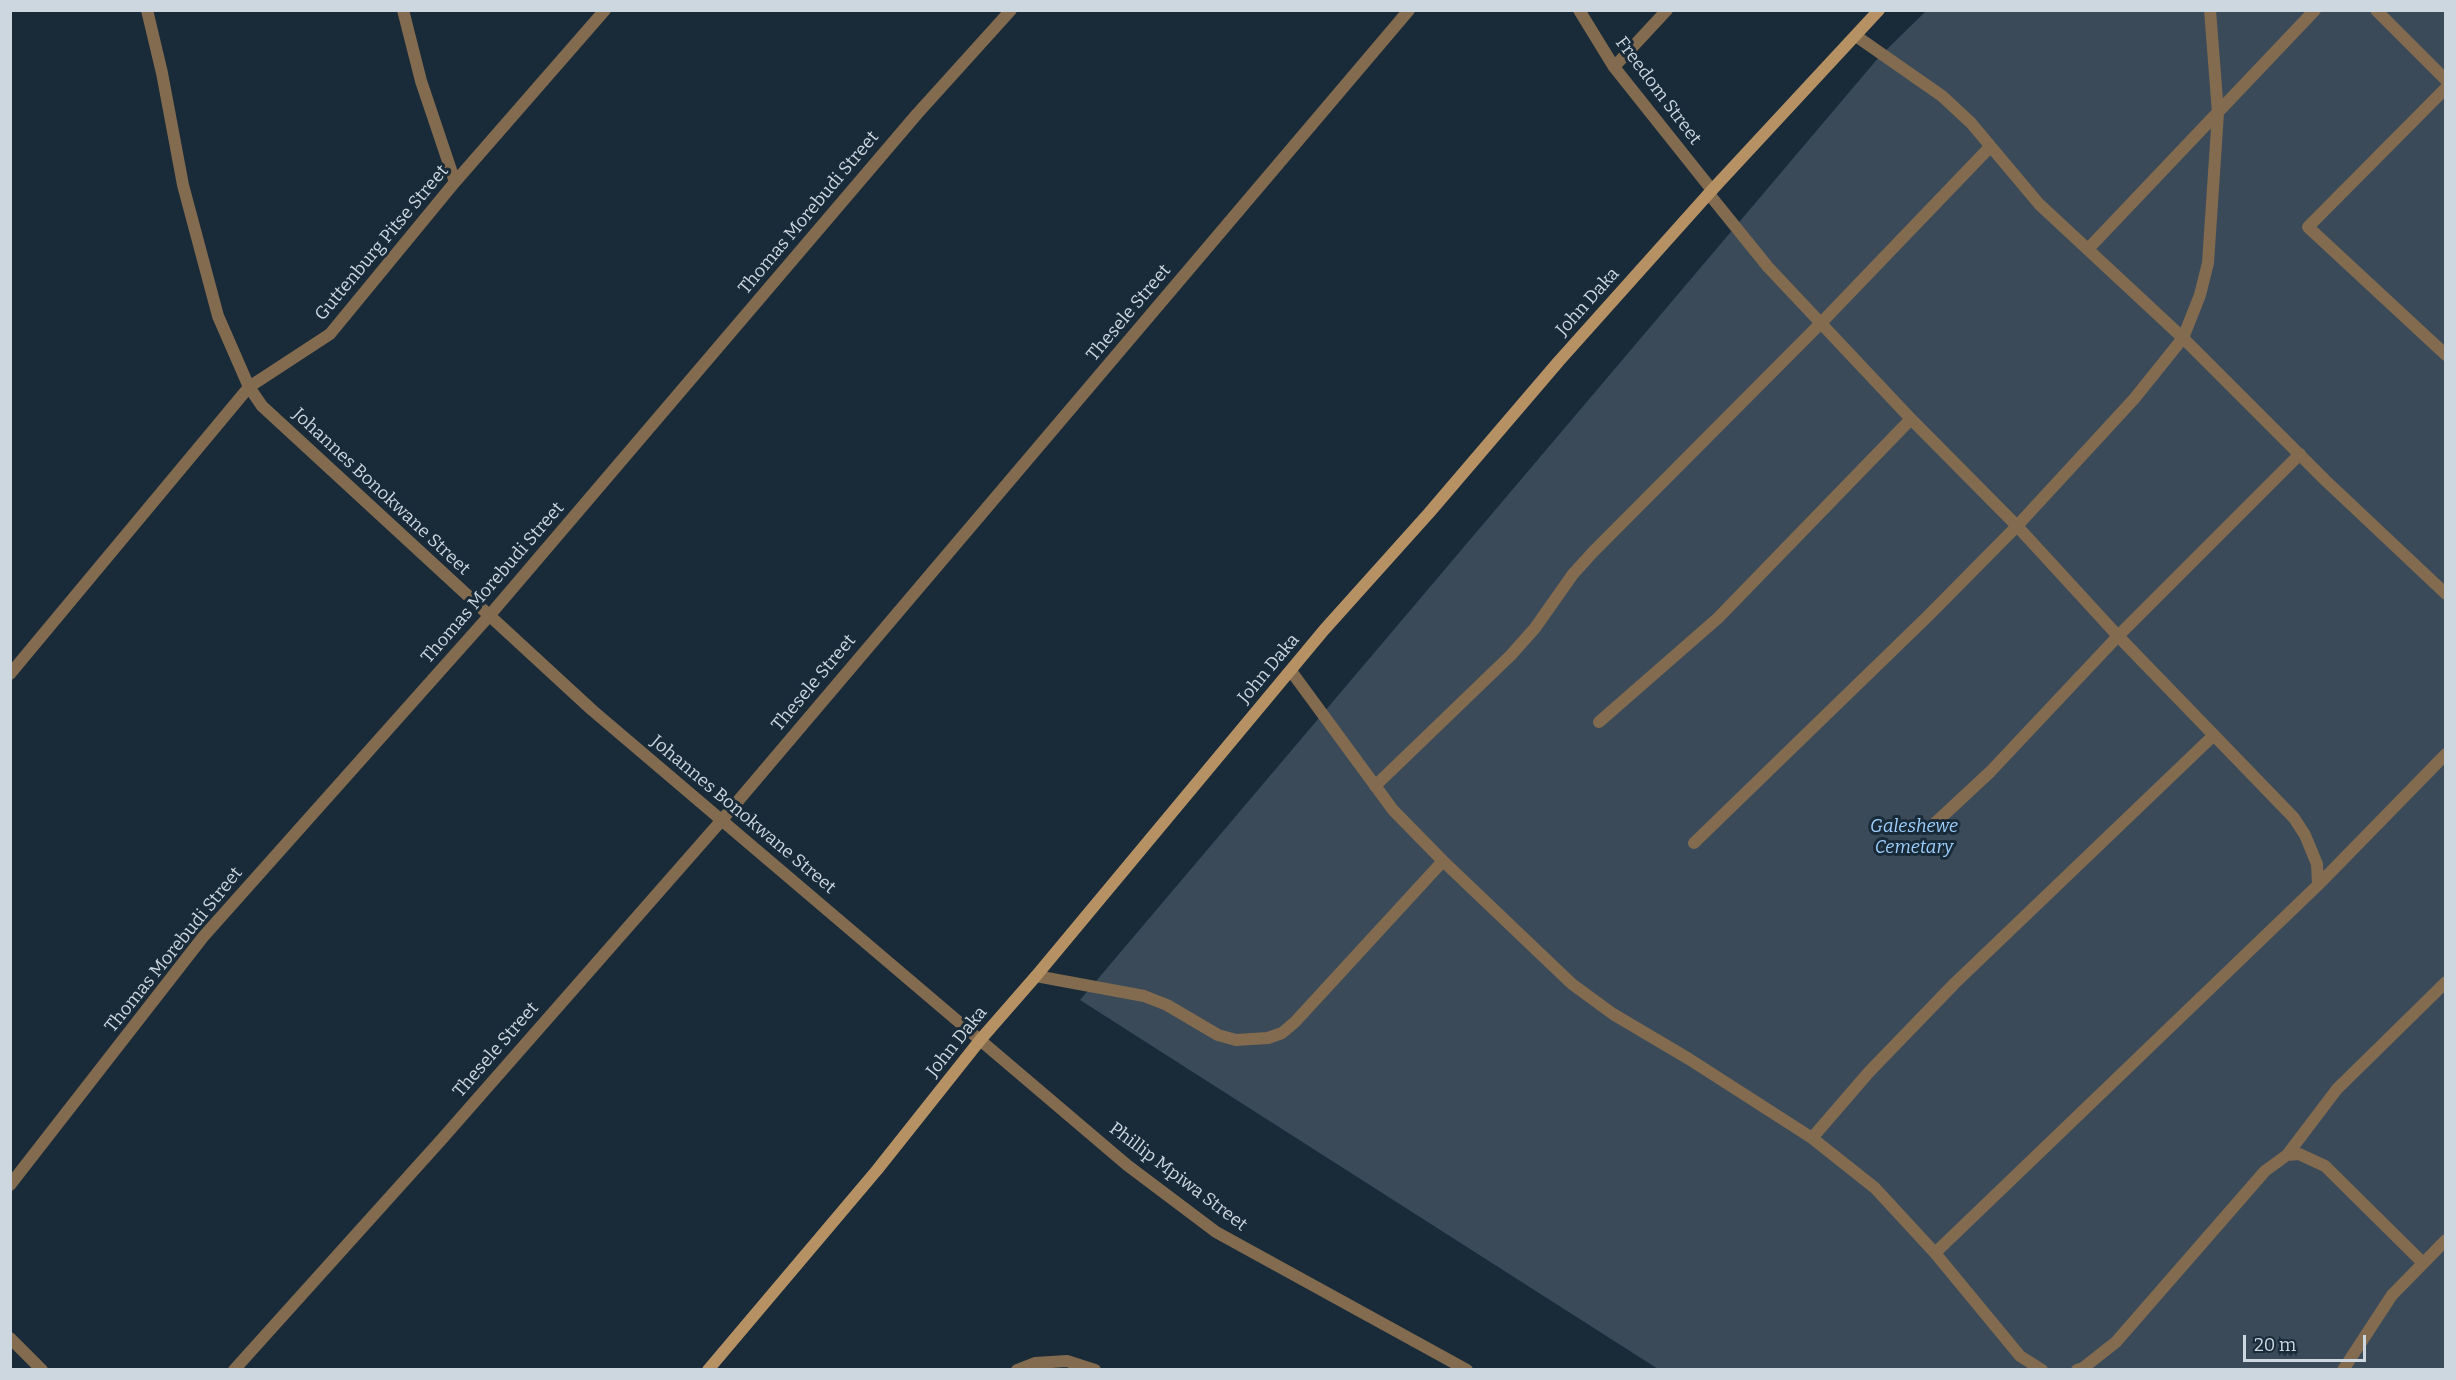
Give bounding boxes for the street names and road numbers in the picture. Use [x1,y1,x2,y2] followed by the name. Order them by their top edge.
[1610,33,1706,149] street label: Freedom Street
[734,127,884,299] street label: Thomas Morebudi Street
[311,161,453,325] street label: Guttenburg Pitse Street
[1082,260,1176,366] street label: Thesele Street
[1552,263,1624,341] street label: John Daka
[288,404,474,580] street label: Johannes Bonokwane Street
[417,498,569,668] street label: Thomas Morebudi Street
[767,630,861,736] street label: Thesele Street
[1234,630,1304,708] street label: John Daka
[646,731,840,899] street label: Johannes Bonokwane Street
[101,863,247,1037] street label: Thomas Morebudi Street
[449,998,543,1102] street label: Thesele Street
[922,1002,992,1082] street label: John Daka
[1105,1118,1251,1236] street label: Phillip Mpiwa Street

